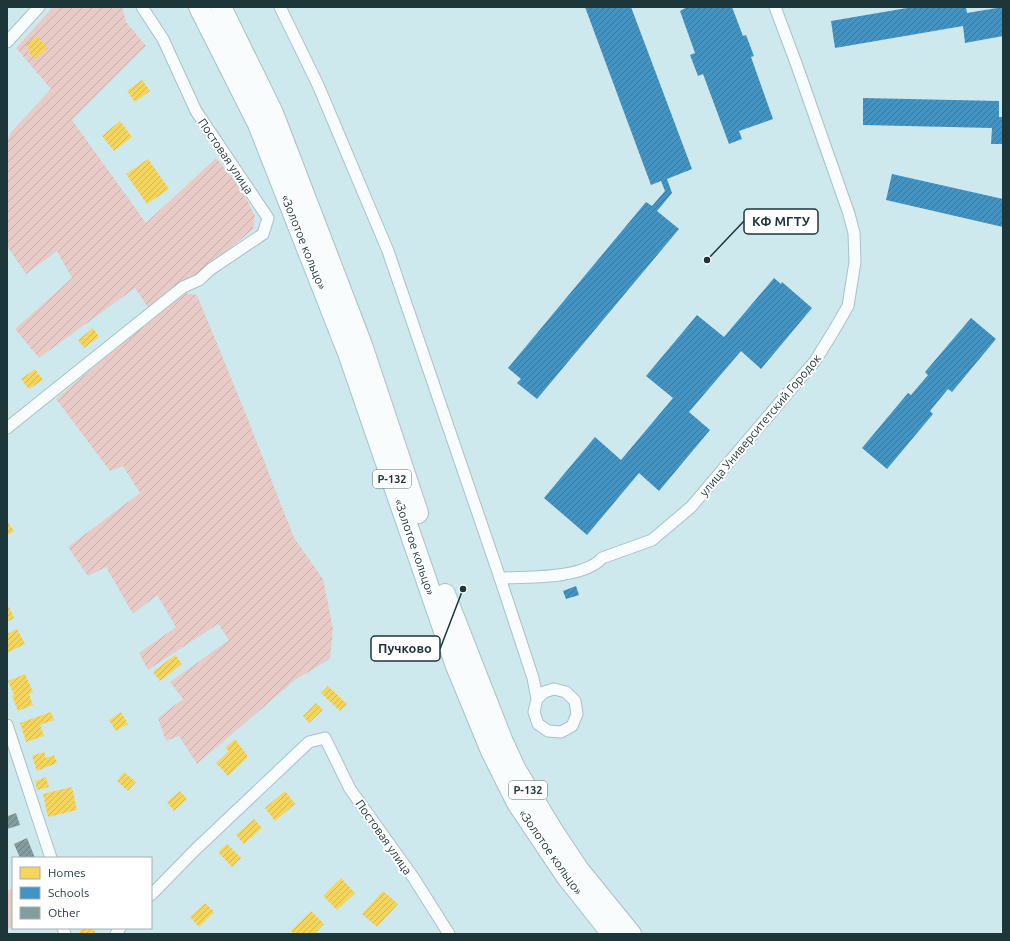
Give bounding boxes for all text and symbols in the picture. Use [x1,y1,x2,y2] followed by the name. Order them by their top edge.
[196,116,256,196] street label: Постовая улица
[279,193,329,292] street label: «Золотое кольцо»
[744,209,818,234] callout: КФ МГТУ
[752,214,811,228] text: КФ МГТУ
[697,351,823,499] street label: улица Университетский Городок
[373,470,411,488] road number: Р-132
[392,497,438,597] street label: «Золотое кольцо»
[371,636,440,661] callout: Пучково
[378,641,432,655] text: Пучково
[509,781,547,799] road number: Р-132
[353,797,415,877] street label: Постовая улица
[517,807,585,897] street label: «Золотое кольцо»
[12,857,152,929] legend
[48,866,86,879] text: Homes
[48,886,89,899] text: Schools
[48,906,81,919] text: Other

